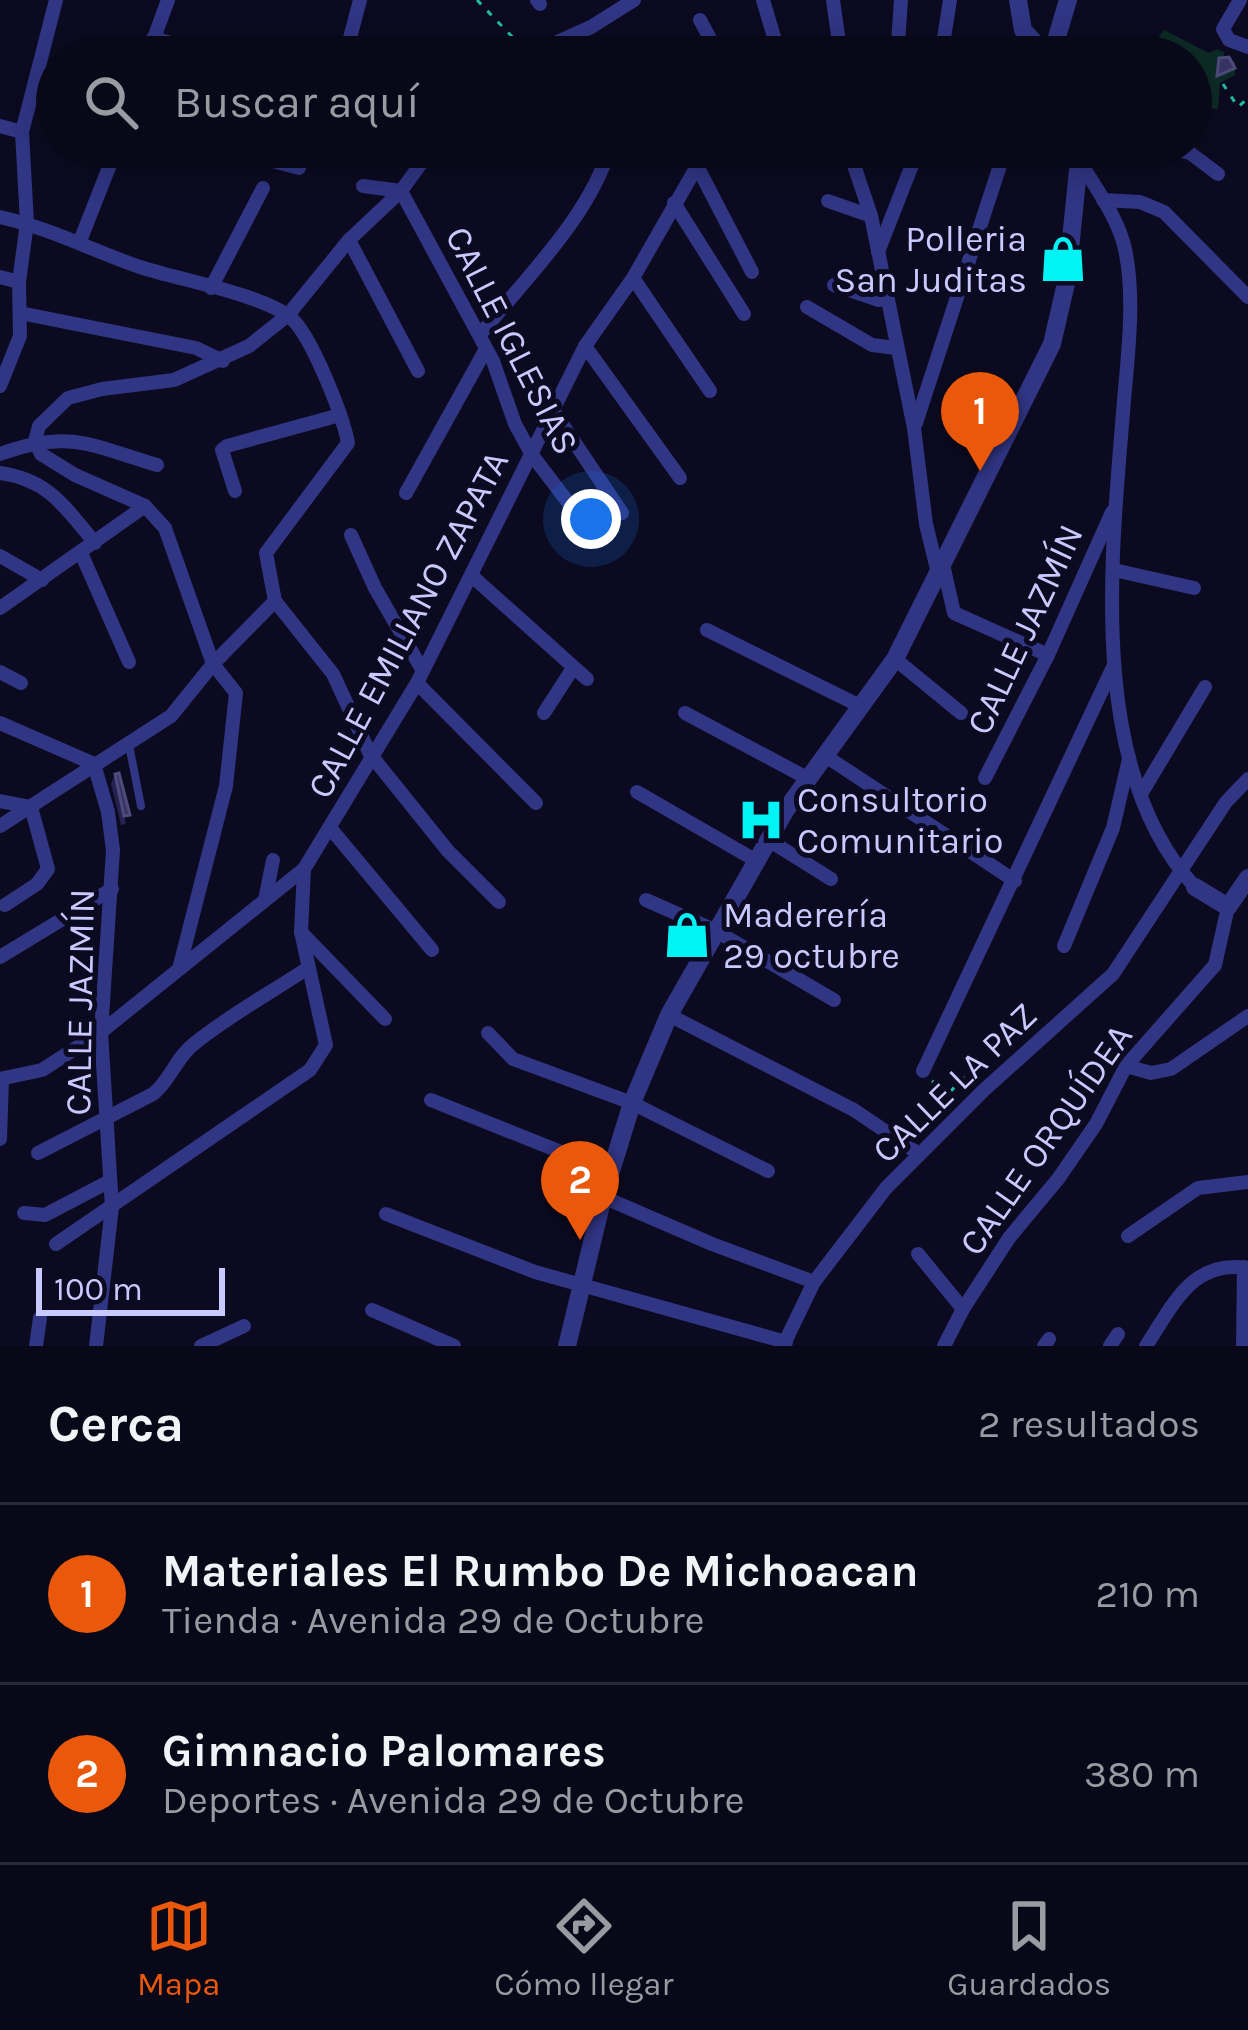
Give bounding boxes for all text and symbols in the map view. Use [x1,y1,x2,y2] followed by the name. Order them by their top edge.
[36,36,1212,168] search box
[78,69,144,135] icon: search
[174,76,420,128] text: Buscar aquí
[834,218,1027,301] place label: Polleria San Juditas
[437,220,588,461] street label: CALLE IGLESIAS
[1038,234,1088,284] shop icon: Polleria San Juditas
[941,372,1019,471] pin: 1
[299,444,517,805] street label: CALLE EMILIANO ZAPATA
[561,489,621,549] your location
[957,517,1092,741] street label: CALLE JAZMÍN
[797,779,1003,862] place label: Consultorio Comunitario
[736,795,786,845] hospital icon: Consultorio Comunitario
[56,888,103,1116] street label: CALLE JAZMÍN
[723,894,900,977] place label: Maderería 29 octubre
[662,910,712,960] shop icon: Maderería 29 octubre
[864,994,1045,1171] street label: CALLE LA PAZ
[950,1015,1141,1263] street label: CALLE ORQUÍDEA
[541,1141,619,1240] pin: 2
[36,1262,225,1315] scale bar
[54,1270,143,1308] text: 100 m
[48,1394,184,1454] text: Cerca
[978,1401,1200,1447] text: 2 resultados
[162,1545,919,1597] text: Materiales El Rumbo De Michoacan
[80,1571,94,1617] text: 1
[1096,1571,1200,1617] text: 210 m
[162,1597,705,1643] text: Tienda · Avenida 29 de Octubre
[162,1725,606,1777] text: Gimnacio Palomares
[75,1751,99,1797] text: 2
[1084,1751,1200,1797] text: 380 m
[162,1777,745,1823] text: Deportes · Avenida 29 de Octubre
[137,1893,220,2003] tab: Mapa
[494,1893,673,2003] tab: Cómo llegar
[947,1893,1111,2003] tab: Guardados

